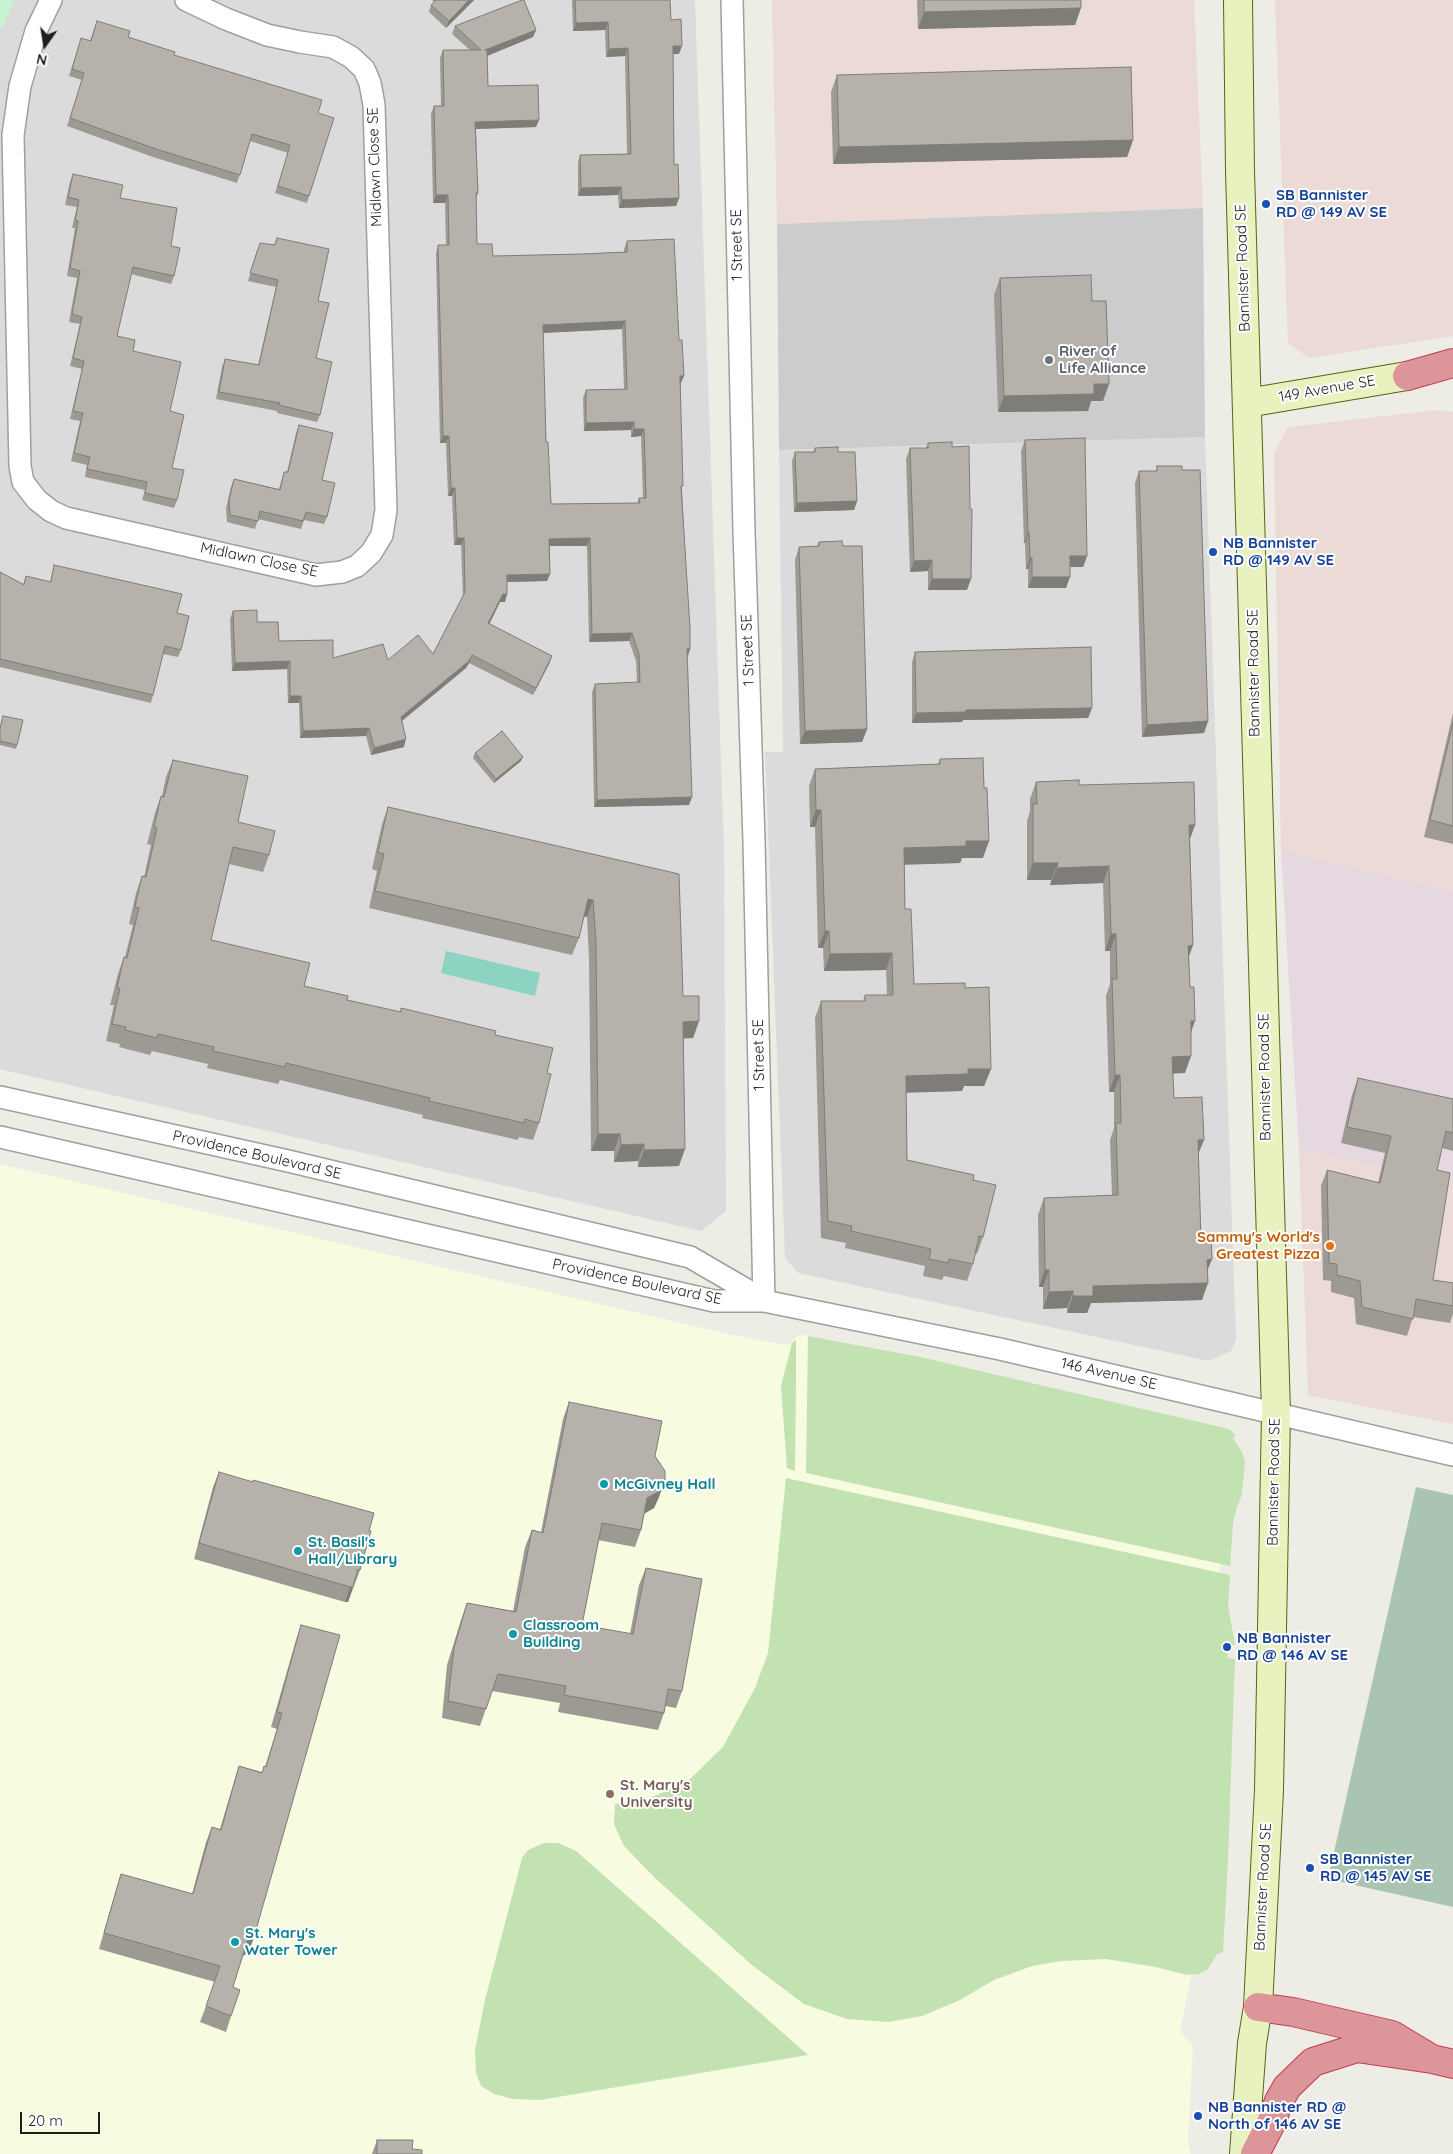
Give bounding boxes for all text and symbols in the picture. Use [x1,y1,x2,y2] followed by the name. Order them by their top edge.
[20,20,70,70] north arrow
[35,50,49,70] text: N
[364,107,386,227] street label: Midlawn Close SE
[1276,186,1387,221] place label: SB Bannister RD @ 149 AV SE
[1260,198,1272,210] marker: SB Bannister RD @ 149 AV SE
[1232,204,1254,332] street label: Bannister Road SE
[727,209,747,281] street label: 1 Street SE
[1059,342,1146,377] place label: River of Life Alliance
[1043,354,1055,366] marker: River of Life Alliance
[1277,372,1377,406] street label: 149 Avenue SE
[1223,534,1334,569] place label: NB Bannister RD @ 149 AV SE
[198,539,320,581] street label: Midlawn Close SE
[1207,546,1219,558] marker: NB Bannister RD @ 149 AV SE
[1244,609,1264,737] street label: Bannister Road SE
[738,614,758,686] street label: 1 Street SE
[1255,1013,1275,1141] street label: Bannister Road SE
[749,1019,769,1091] street label: 1 Street SE
[171,1127,343,1183] street label: Providence Boulevard SE
[1197,1228,1320,1263] place label: Sammy's World's Greatest Pizza
[1324,1240,1336,1252] marker: Sammy's World's Greatest Pizza
[551,1255,723,1309] street label: Providence Boulevard SE
[1059,1354,1159,1394] street label: 146 Avenue SE
[1264,1418,1284,1546] street label: Bannister Road SE
[614,1475,716,1493] place label: McGivney Hall
[598,1478,610,1490] marker: McGivney Hall
[308,1533,397,1568] place label: St. Basil's Hall/Library
[292,1545,304,1557] marker: St. Basil's Hall/Library
[523,1616,599,1651] place label: Classroom Building
[507,1628,519,1640] marker: Classroom Building
[1237,1629,1348,1664] place label: NB Bannister RD @ 146 AV SE
[1221,1641,1233,1653] marker: NB Bannister RD @ 146 AV SE
[620,1776,692,1811] place label: St. Mary's University
[604,1788,616,1800] marker: St. Mary's University
[1251,1823,1275,1951] street label: Bannister Road SE
[1320,1850,1431,1885] place label: SB Bannister RD @ 145 AV SE
[1304,1862,1316,1874] marker: SB Bannister RD @ 145 AV SE
[245,1924,338,1959] place label: St. Mary's Water Tower
[229,1936,241,1948] marker: St. Mary's Water Tower
[1208,2098,1346,2133] place label: NB Bannister RD @ North of 146 AV SE
[22,2102,102,2134] scale bar
[1192,2110,1204,2122] marker: NB Bannister RD @ North of 146 AV SE
[28,2111,63,2130] text: 20 m

